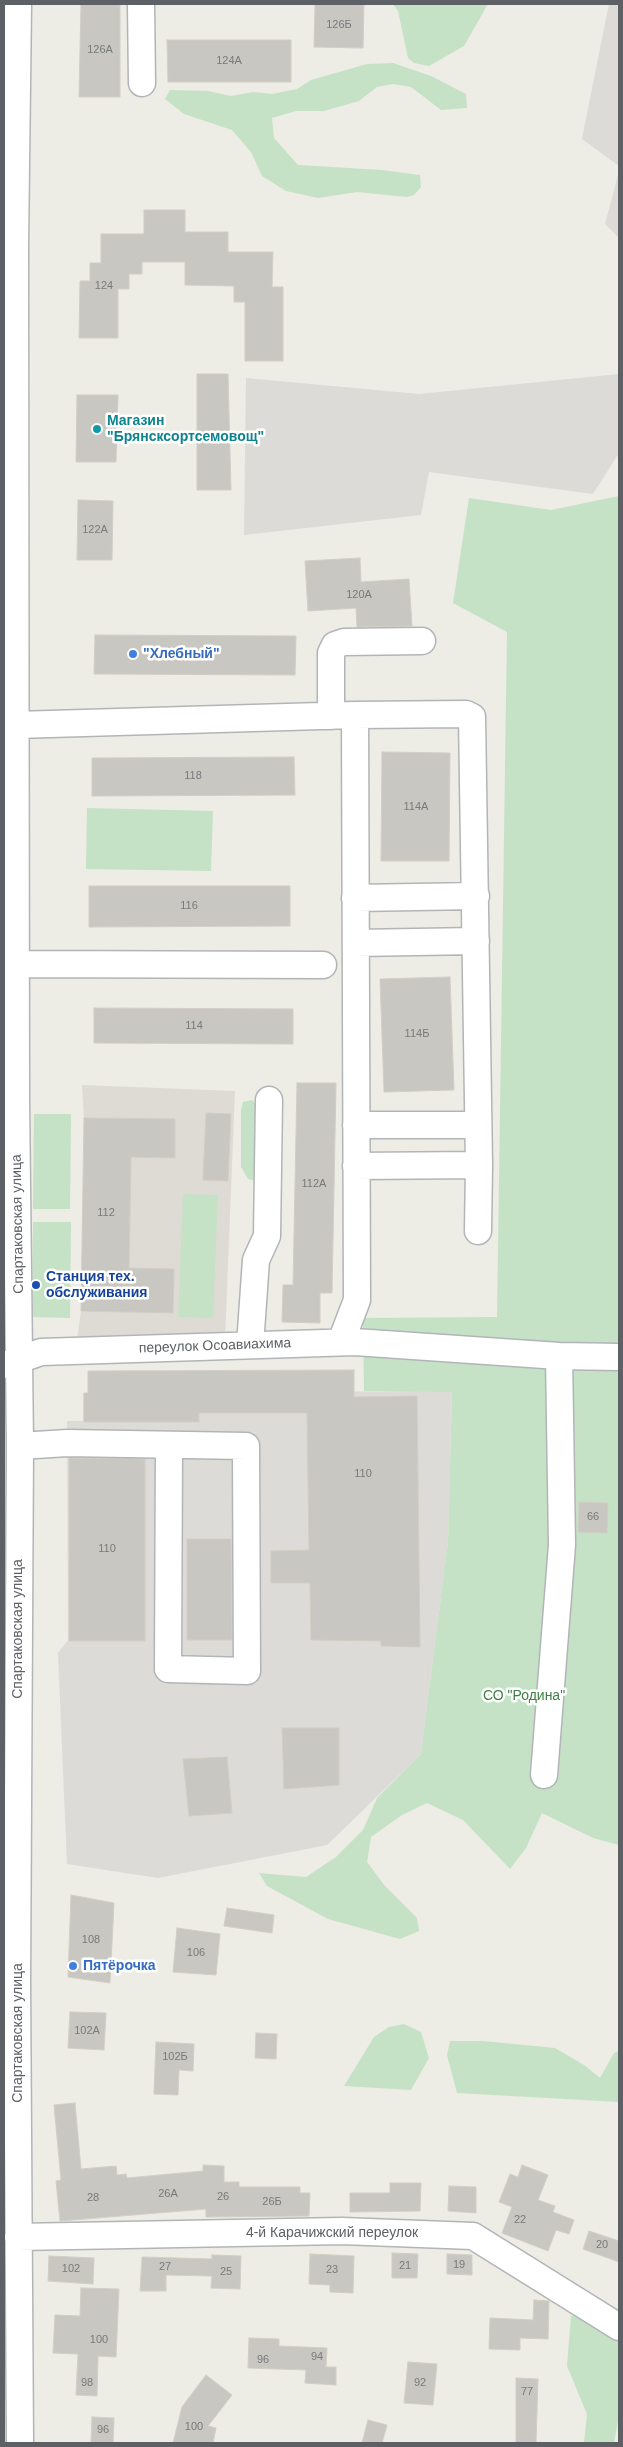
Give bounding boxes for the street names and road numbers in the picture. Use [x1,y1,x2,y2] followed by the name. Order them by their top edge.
[8,1154,28,1294] street label: Спартаковская улица
[139,1335,291,1357] street label: переулок Осоавиахима
[10,1559,26,1699] street label: Спартаковская улица
[10,1963,26,2103] street label: Спартаковская улица
[246,2225,418,2241] street label: 4-й Карачижский переулок

